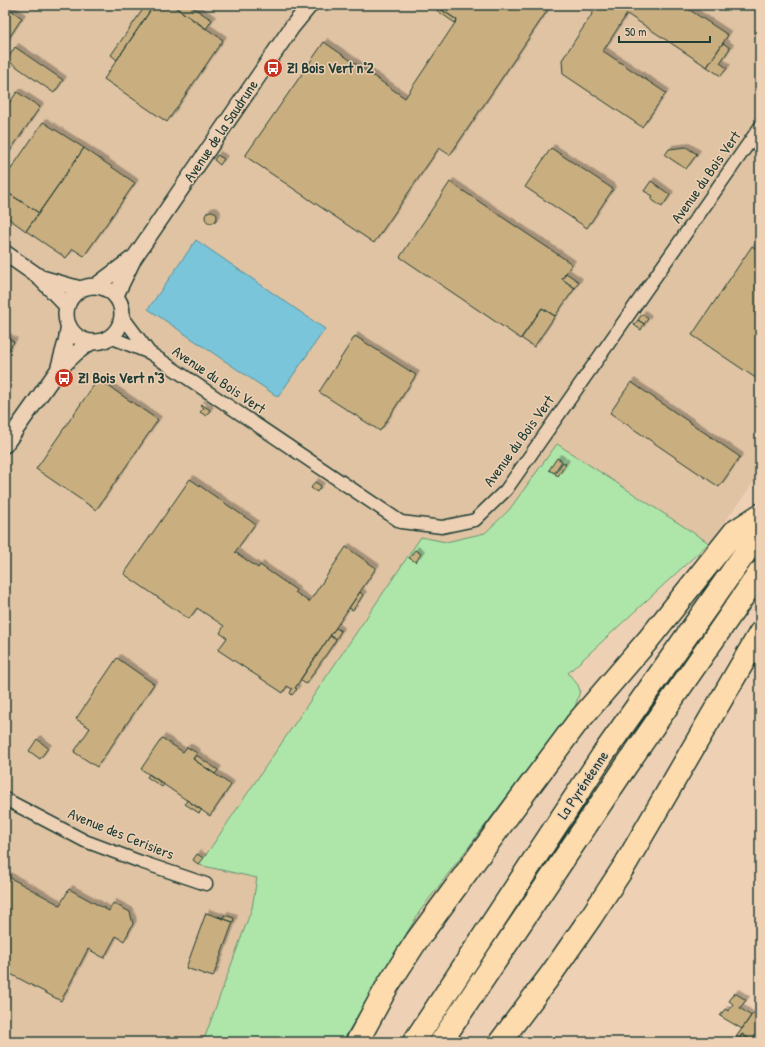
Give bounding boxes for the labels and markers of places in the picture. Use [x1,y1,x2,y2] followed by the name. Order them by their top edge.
[262,57,284,79] bus stop icon: ZI Bois Vert n°2
[287,57,375,78] place label: ZI Bois Vert n°2
[53,367,75,389] bus stop icon: ZI Bois Vert n°3
[78,367,165,388] place label: ZI Bois Vert n°3

